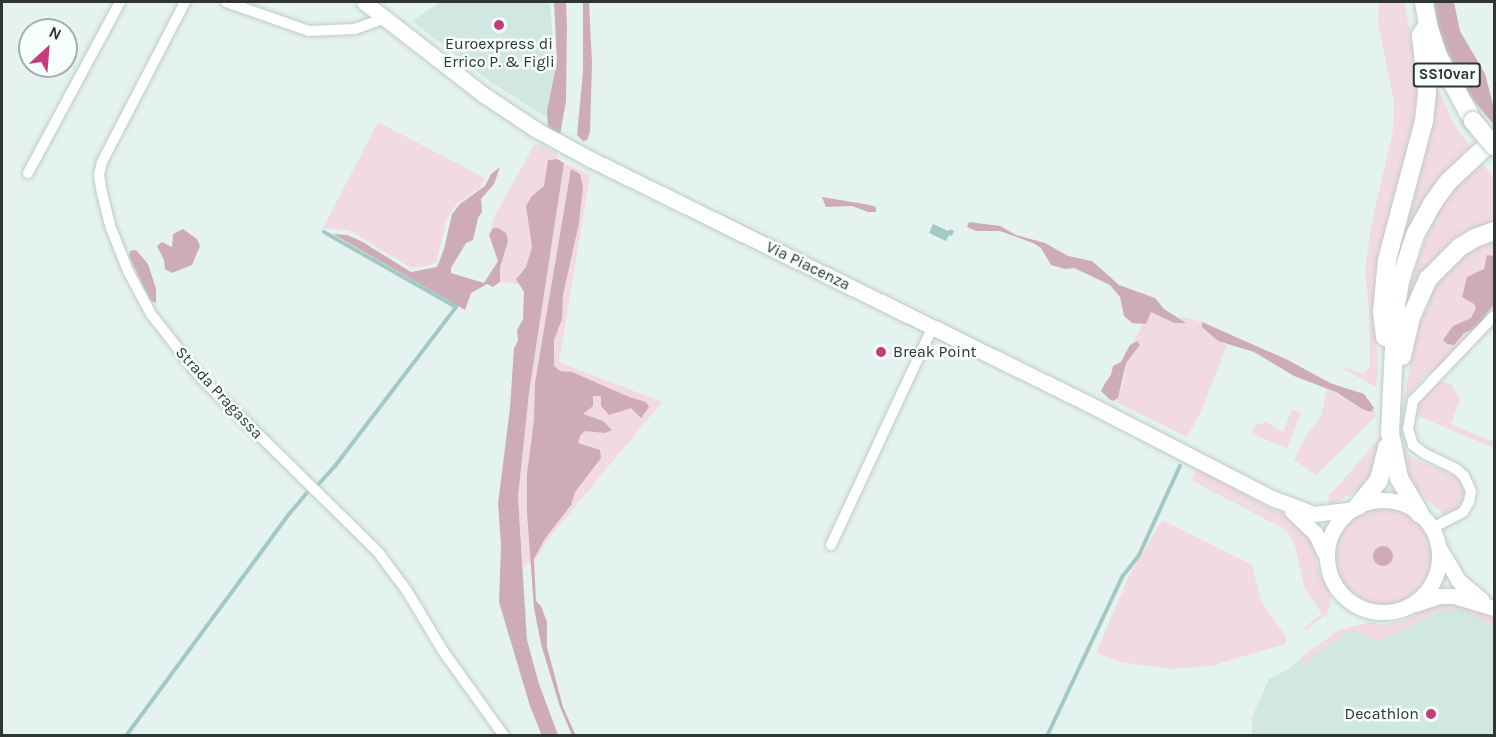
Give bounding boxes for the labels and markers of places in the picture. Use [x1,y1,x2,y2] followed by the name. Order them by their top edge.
[492,18,506,32] marker: Euroexpress di Errico P. & Figli
[443,34,555,72] place label: Euroexpress di Errico P. & Figli
[893,342,977,362] place label: Break Point
[874,345,888,359] marker: Break Point
[1345,704,1419,724] place label: Decathlon
[1424,707,1438,721] marker: Decathlon

